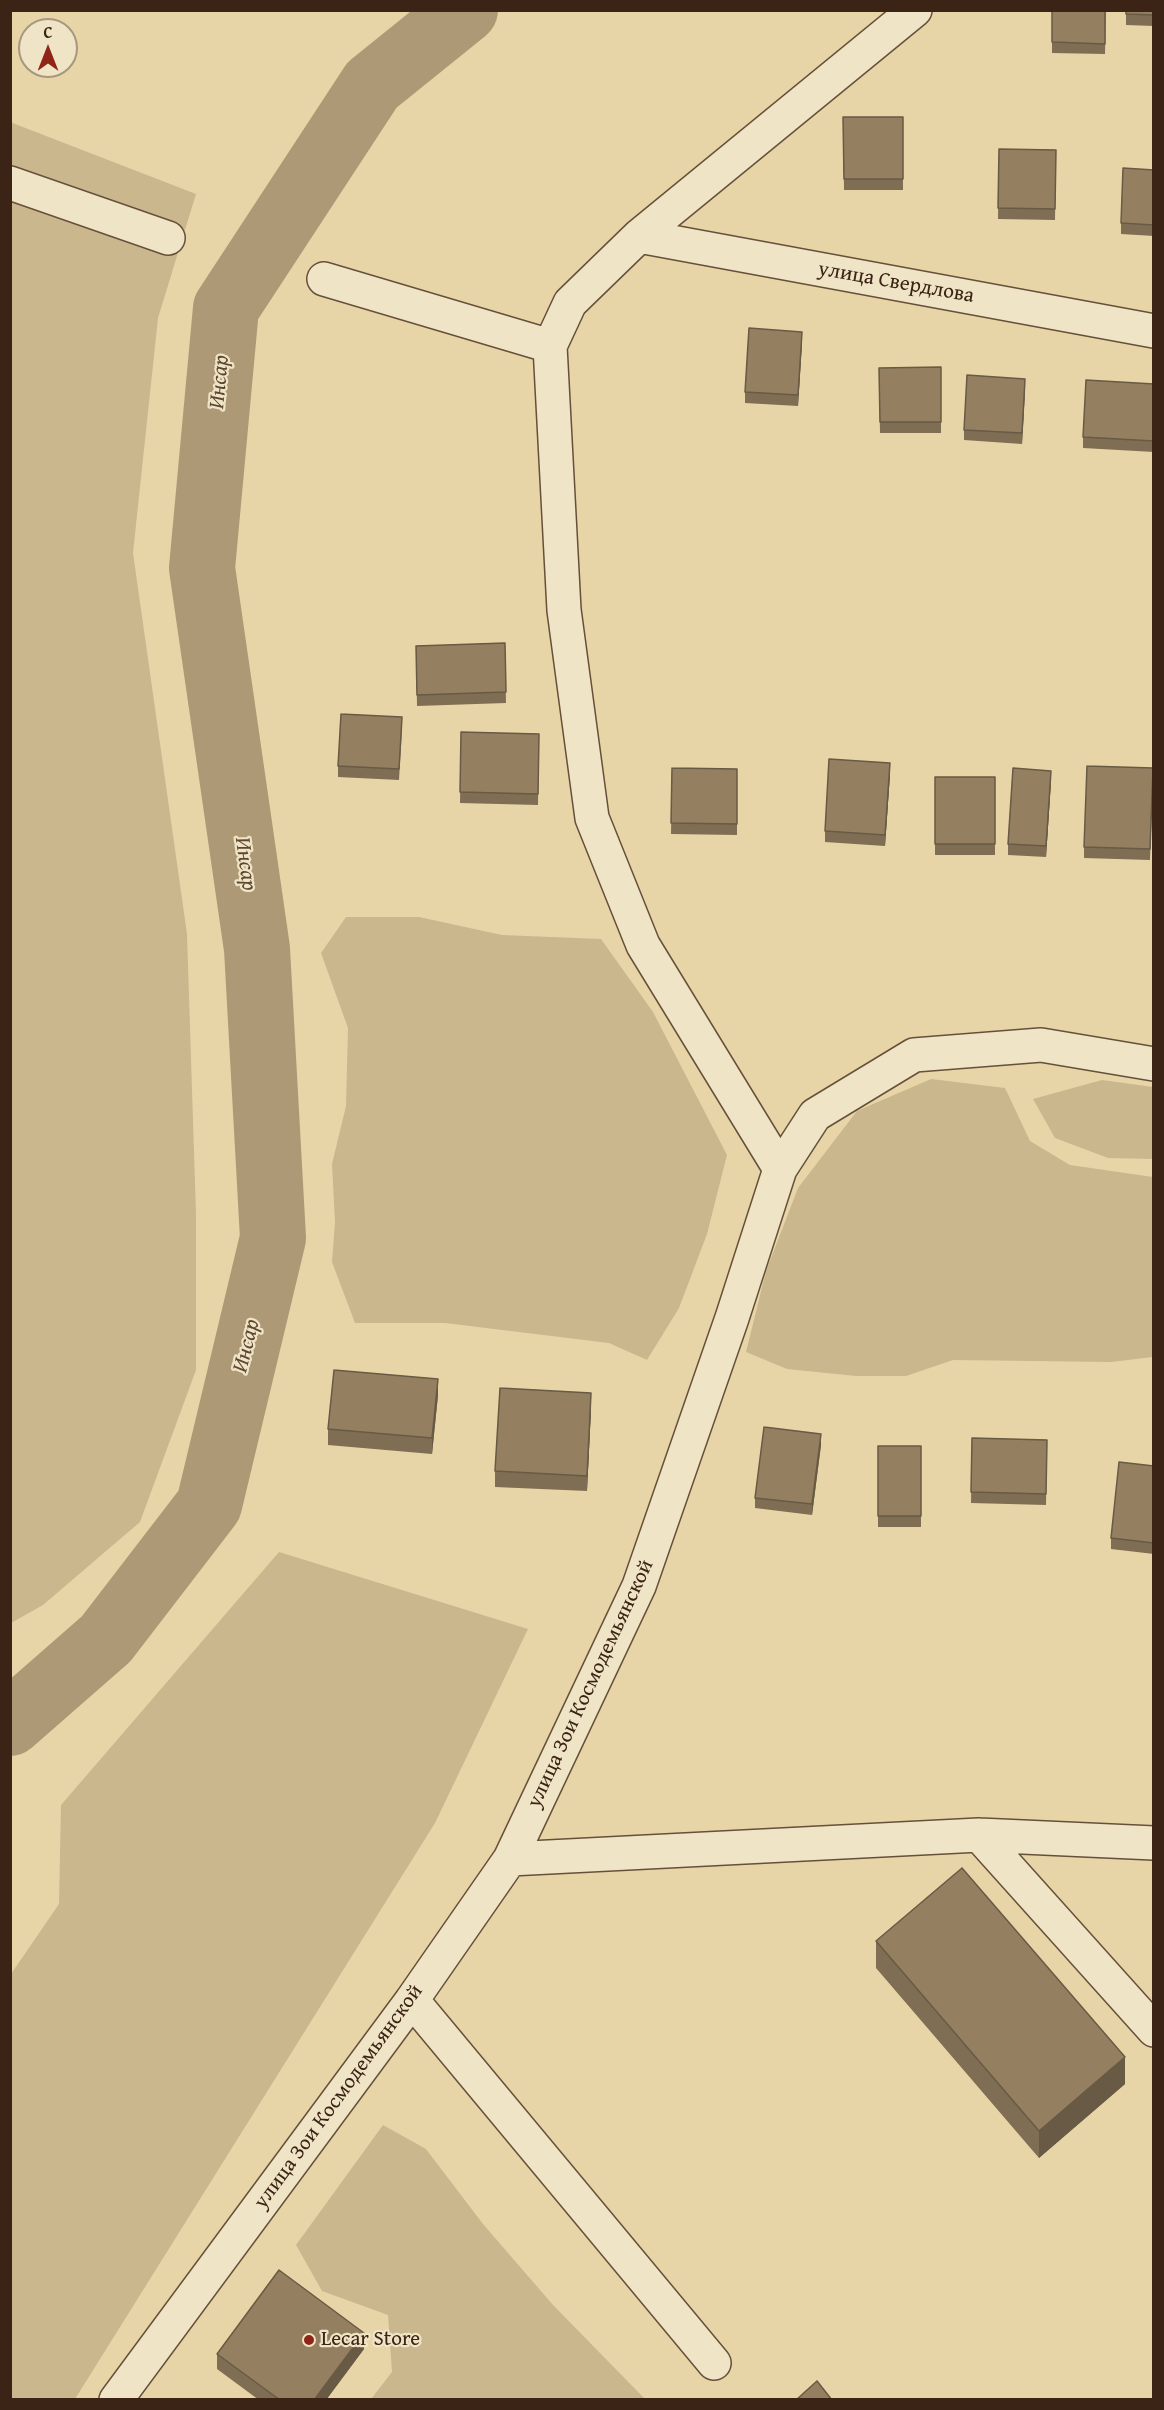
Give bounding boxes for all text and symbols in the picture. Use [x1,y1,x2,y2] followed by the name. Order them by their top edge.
[18,18,78,78] north arrow
[43,20,53,44] text: С
[816,257,976,309] street label: улица Свердлова
[204,354,236,410] water label: Инсар
[228,835,262,893] water label: Инсар
[228,1317,266,1375] water label: Инсар
[522,1556,660,1812] street label: улица Зои Космодемьянской
[249,1980,429,2214] street label: улица Зои Космодемьянской
[321,2327,420,2353] place label: Lecar Store
[302,2333,316,2347] marker: Lecar Store

